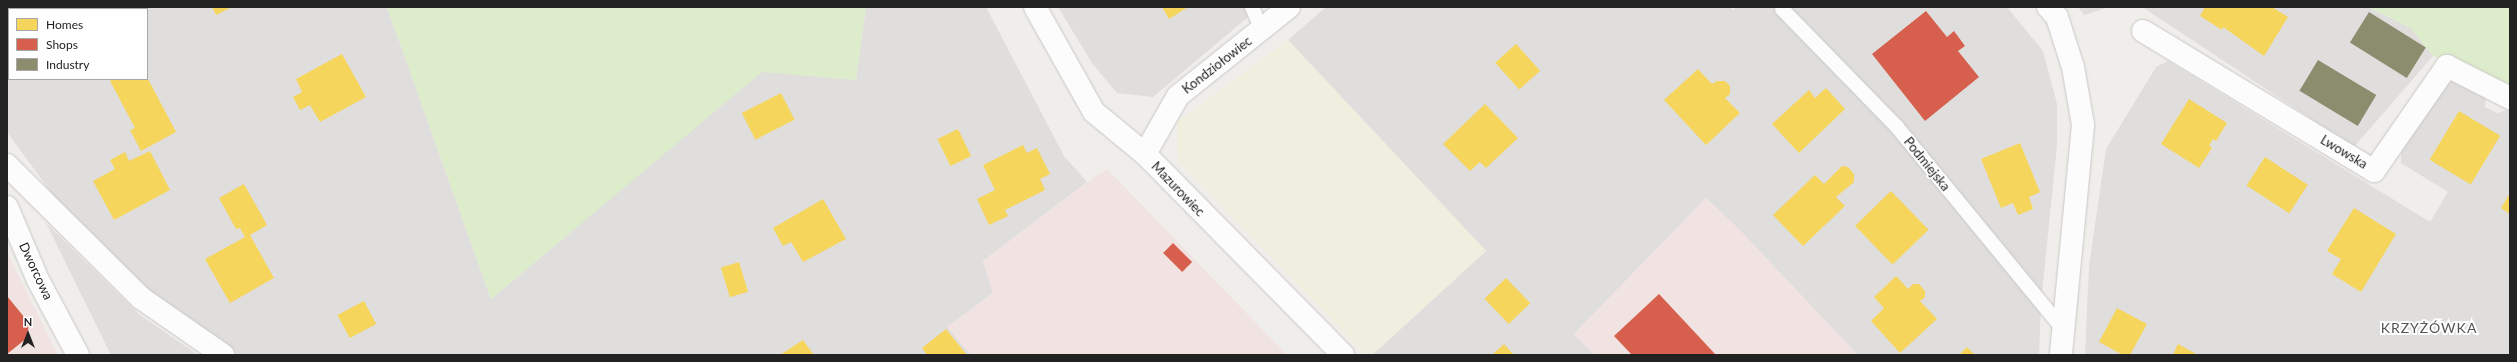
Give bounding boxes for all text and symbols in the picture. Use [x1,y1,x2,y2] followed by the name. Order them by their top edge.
[8,8,148,80] legend
[46,17,83,32] text: Homes
[1179,33,1255,97] street label: Kondziołowiec
[46,37,78,52] text: Shops
[46,57,89,72] text: Industry
[2318,132,2370,172] street label: Lwowska
[1901,134,1953,194] street label: Podmiejska
[1148,159,1208,219] street label: Mazurowiec
[16,240,56,302] street label: Dworcowa
[8,314,48,354] north arrow
[24,315,32,328] text: N
[2381,320,2477,336] district label: KRZYŻÓWKA

